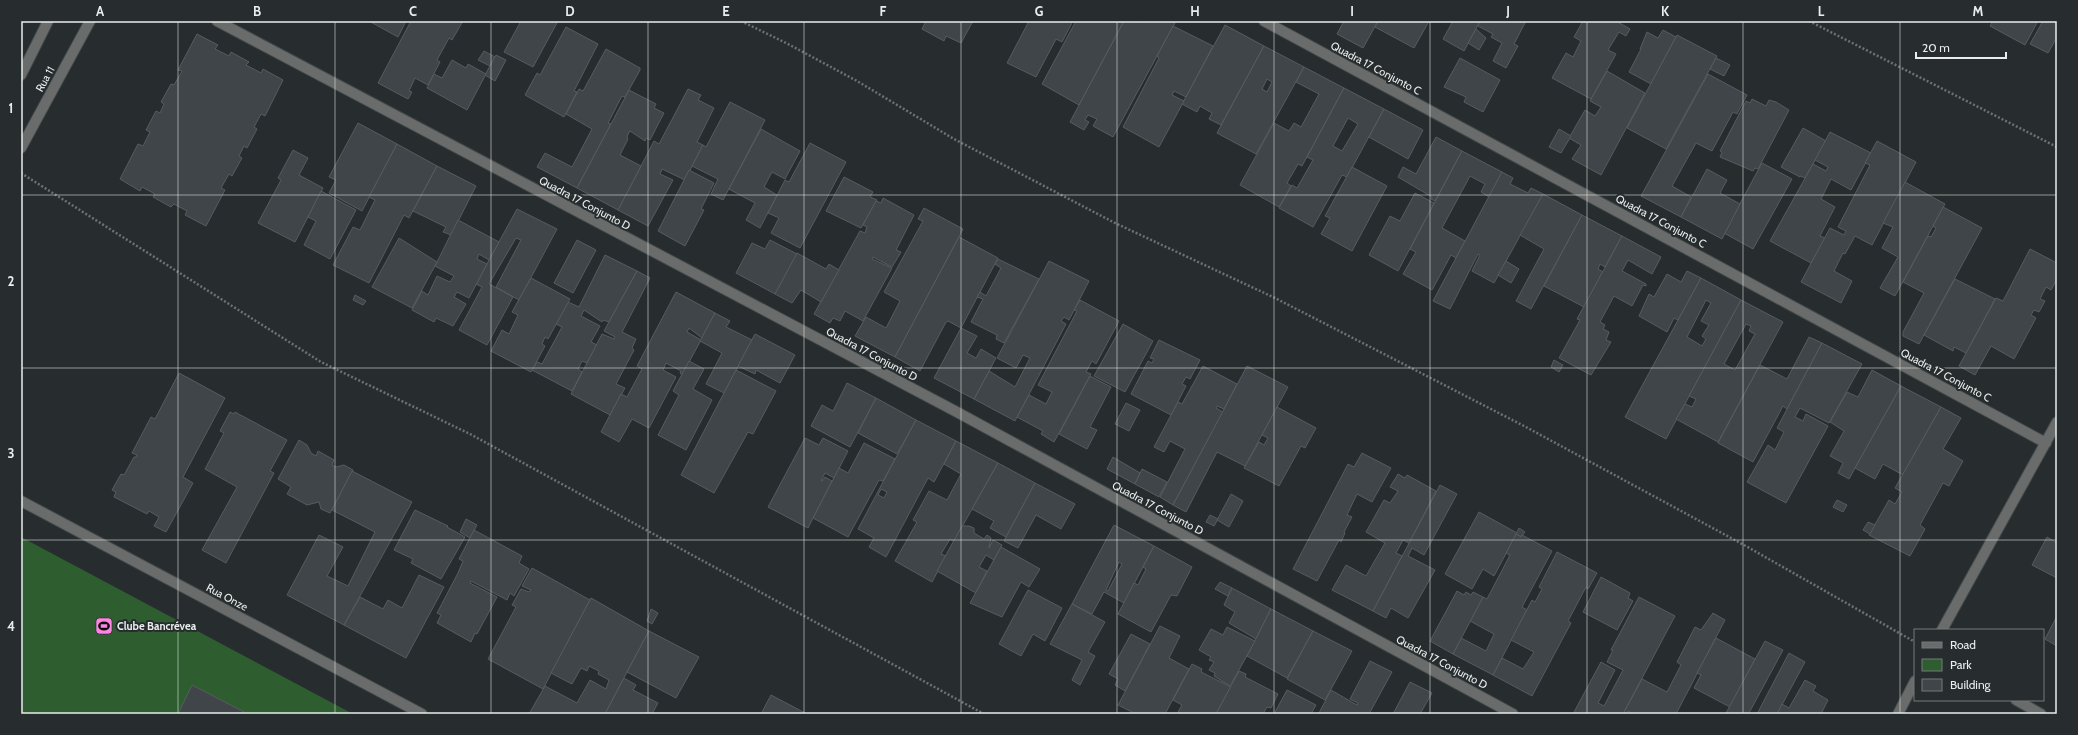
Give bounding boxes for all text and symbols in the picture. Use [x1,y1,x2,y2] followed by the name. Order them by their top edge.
[96,3,105,19] text: A
[253,3,261,19] text: B
[409,3,417,19] text: C
[565,3,575,19] text: D
[722,3,730,19] text: E
[880,3,887,19] text: F
[1035,3,1044,19] text: G
[1190,3,1200,19] text: H
[1350,3,1354,19] text: I
[1505,3,1510,19] text: J
[1661,3,1670,19] text: K
[1818,3,1825,19] text: L
[1973,3,1984,19] text: M
[1916,34,2006,60] scale bar
[1328,38,1424,98] street label: Quadra 17 Conjunto C
[1922,40,1950,55] text: 20 m
[32,64,58,94] street label: Rua 11
[9,100,13,116] text: 1
[537,173,633,233] street label: Quadra 17 Conjunto D
[1613,191,1709,251] street label: Quadra 17 Conjunto C
[8,273,15,289] text: 2
[824,324,920,384] street label: Quadra 17 Conjunto D
[1898,345,1994,405] street label: Quadra 17 Conjunto C
[7,445,15,461] text: 3
[1110,478,1206,538] street label: Quadra 17 Conjunto D
[204,580,251,614] street label: Rua Onze
[94,616,114,636] sports icon: Clube Bancrévea
[7,618,15,634] text: 4
[117,619,197,633] place label: Clube Bancrévea
[1914,629,2044,701] legend
[1394,632,1490,692] street label: Quadra 17 Conjunto D
[1950,637,1976,652] text: Road
[1950,657,1972,672] text: Park
[1950,677,1992,692] text: Building

